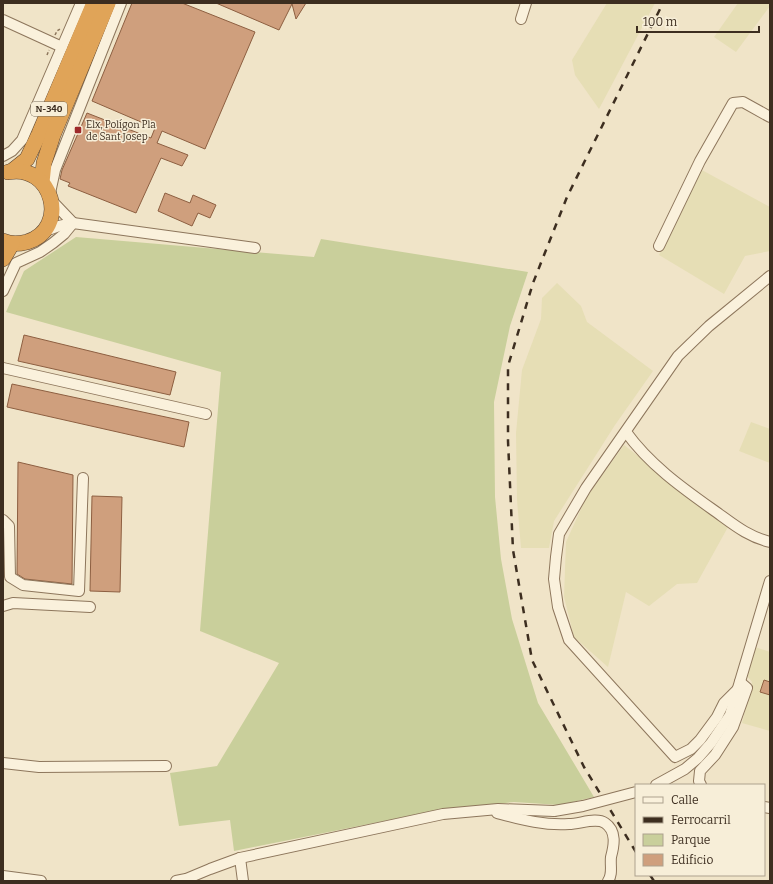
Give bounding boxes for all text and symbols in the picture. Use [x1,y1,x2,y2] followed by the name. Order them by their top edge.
[637,8,759,34] scale bar
[643,15,678,29] text: 100 m
[31,102,67,116] road number: N-340
[86,118,156,143] place label: Elx, Polígon Pla de Sant Josep
[73,125,83,135] marker: Elx, Polígon Pla de Sant Josep
[635,784,765,876] legend
[671,793,699,807] text: Calle
[671,813,731,827] text: Ferrocarril
[671,833,710,847] text: Parque
[671,853,713,867] text: Edificio

